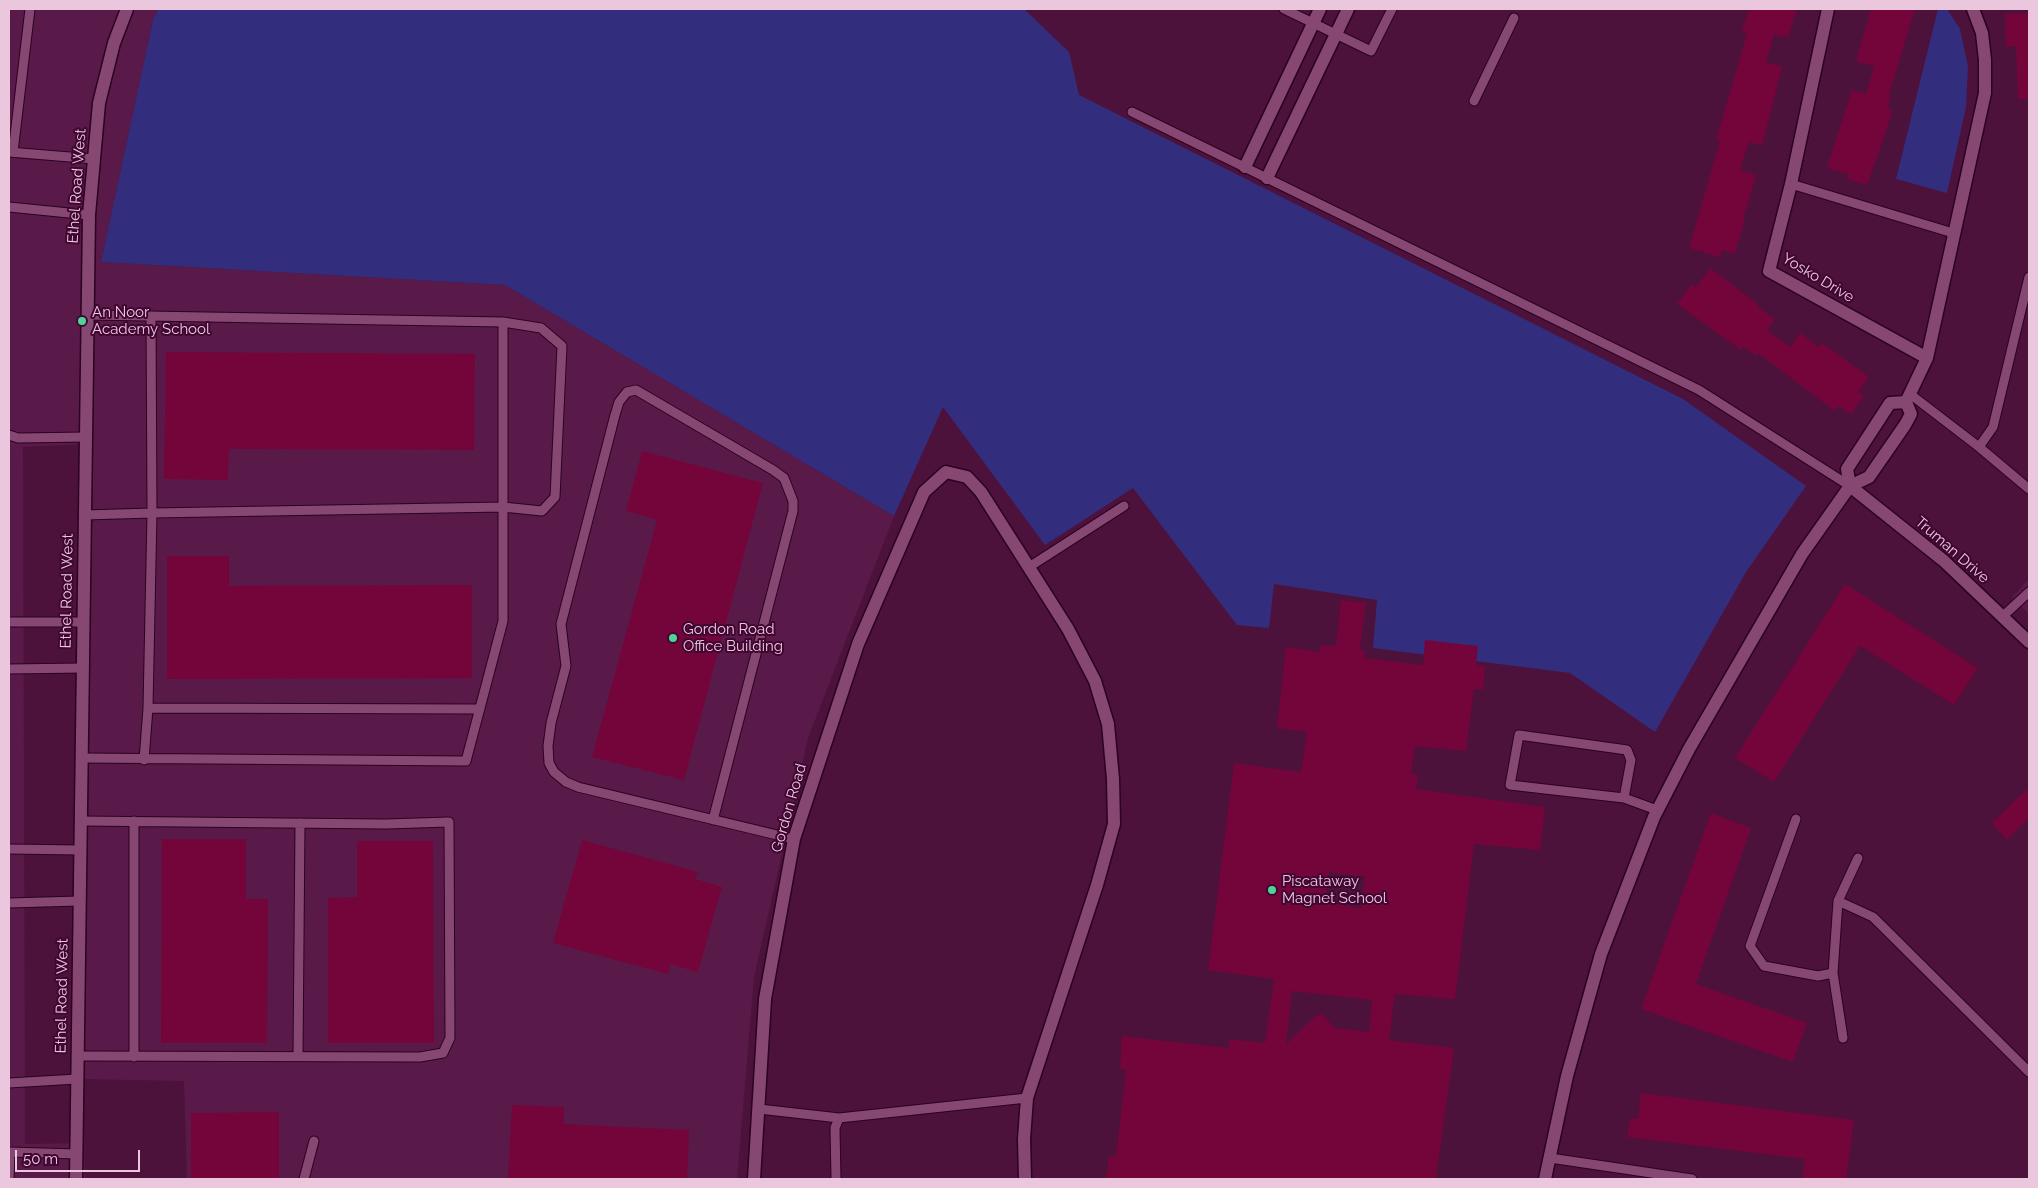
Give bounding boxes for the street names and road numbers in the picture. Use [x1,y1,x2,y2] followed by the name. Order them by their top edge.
[64,128,90,244] street label: Ethel Road West
[1779,250,1857,306] street label: Yosko Drive
[1911,513,1993,587] street label: Truman Drive
[57,533,77,649] street label: Ethel Road West
[768,762,810,854] street label: Gordon Road
[52,938,72,1054] street label: Ethel Road West

